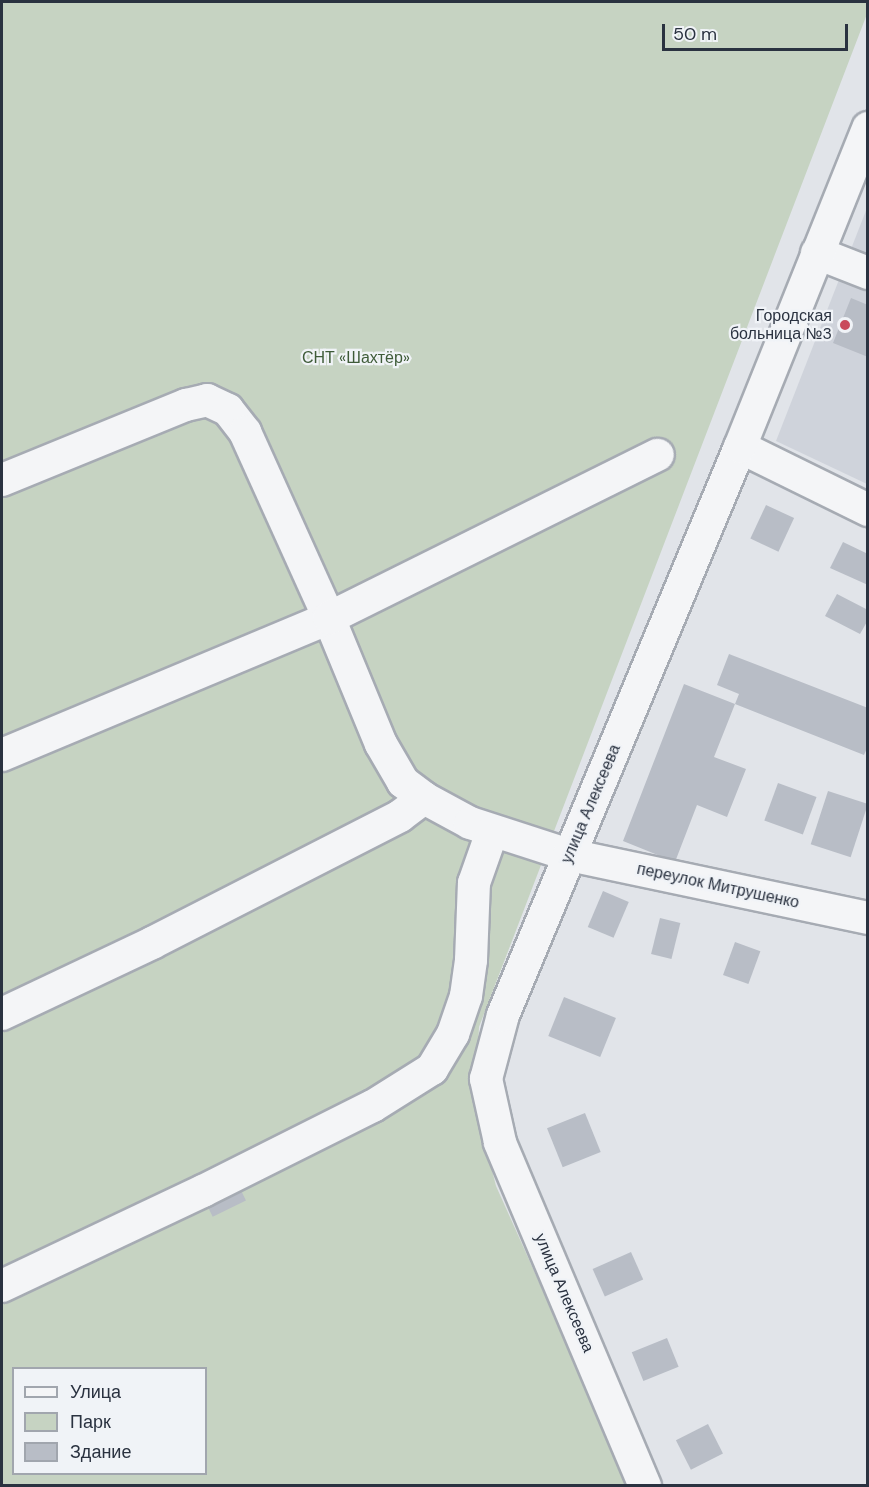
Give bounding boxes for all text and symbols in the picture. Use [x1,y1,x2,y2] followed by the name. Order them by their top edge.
[665,12,851,50] scale bar
[673,22,717,46] text: 50 m
[730,306,832,344] place label: Городская больница №3
[836,316,854,334] marker: Городская больница №3
[302,348,410,368] park label: СНТ «Шахтёр»
[557,742,625,866] street label: улица Алексеева
[635,859,801,913] street label: переулок Митрушенко
[530,1231,598,1355] street label: улица Алексеева
[12,1367,207,1475] legend
[70,1380,121,1404] text: Улица
[70,1410,111,1434] text: Парк
[70,1440,131,1464] text: Здание

